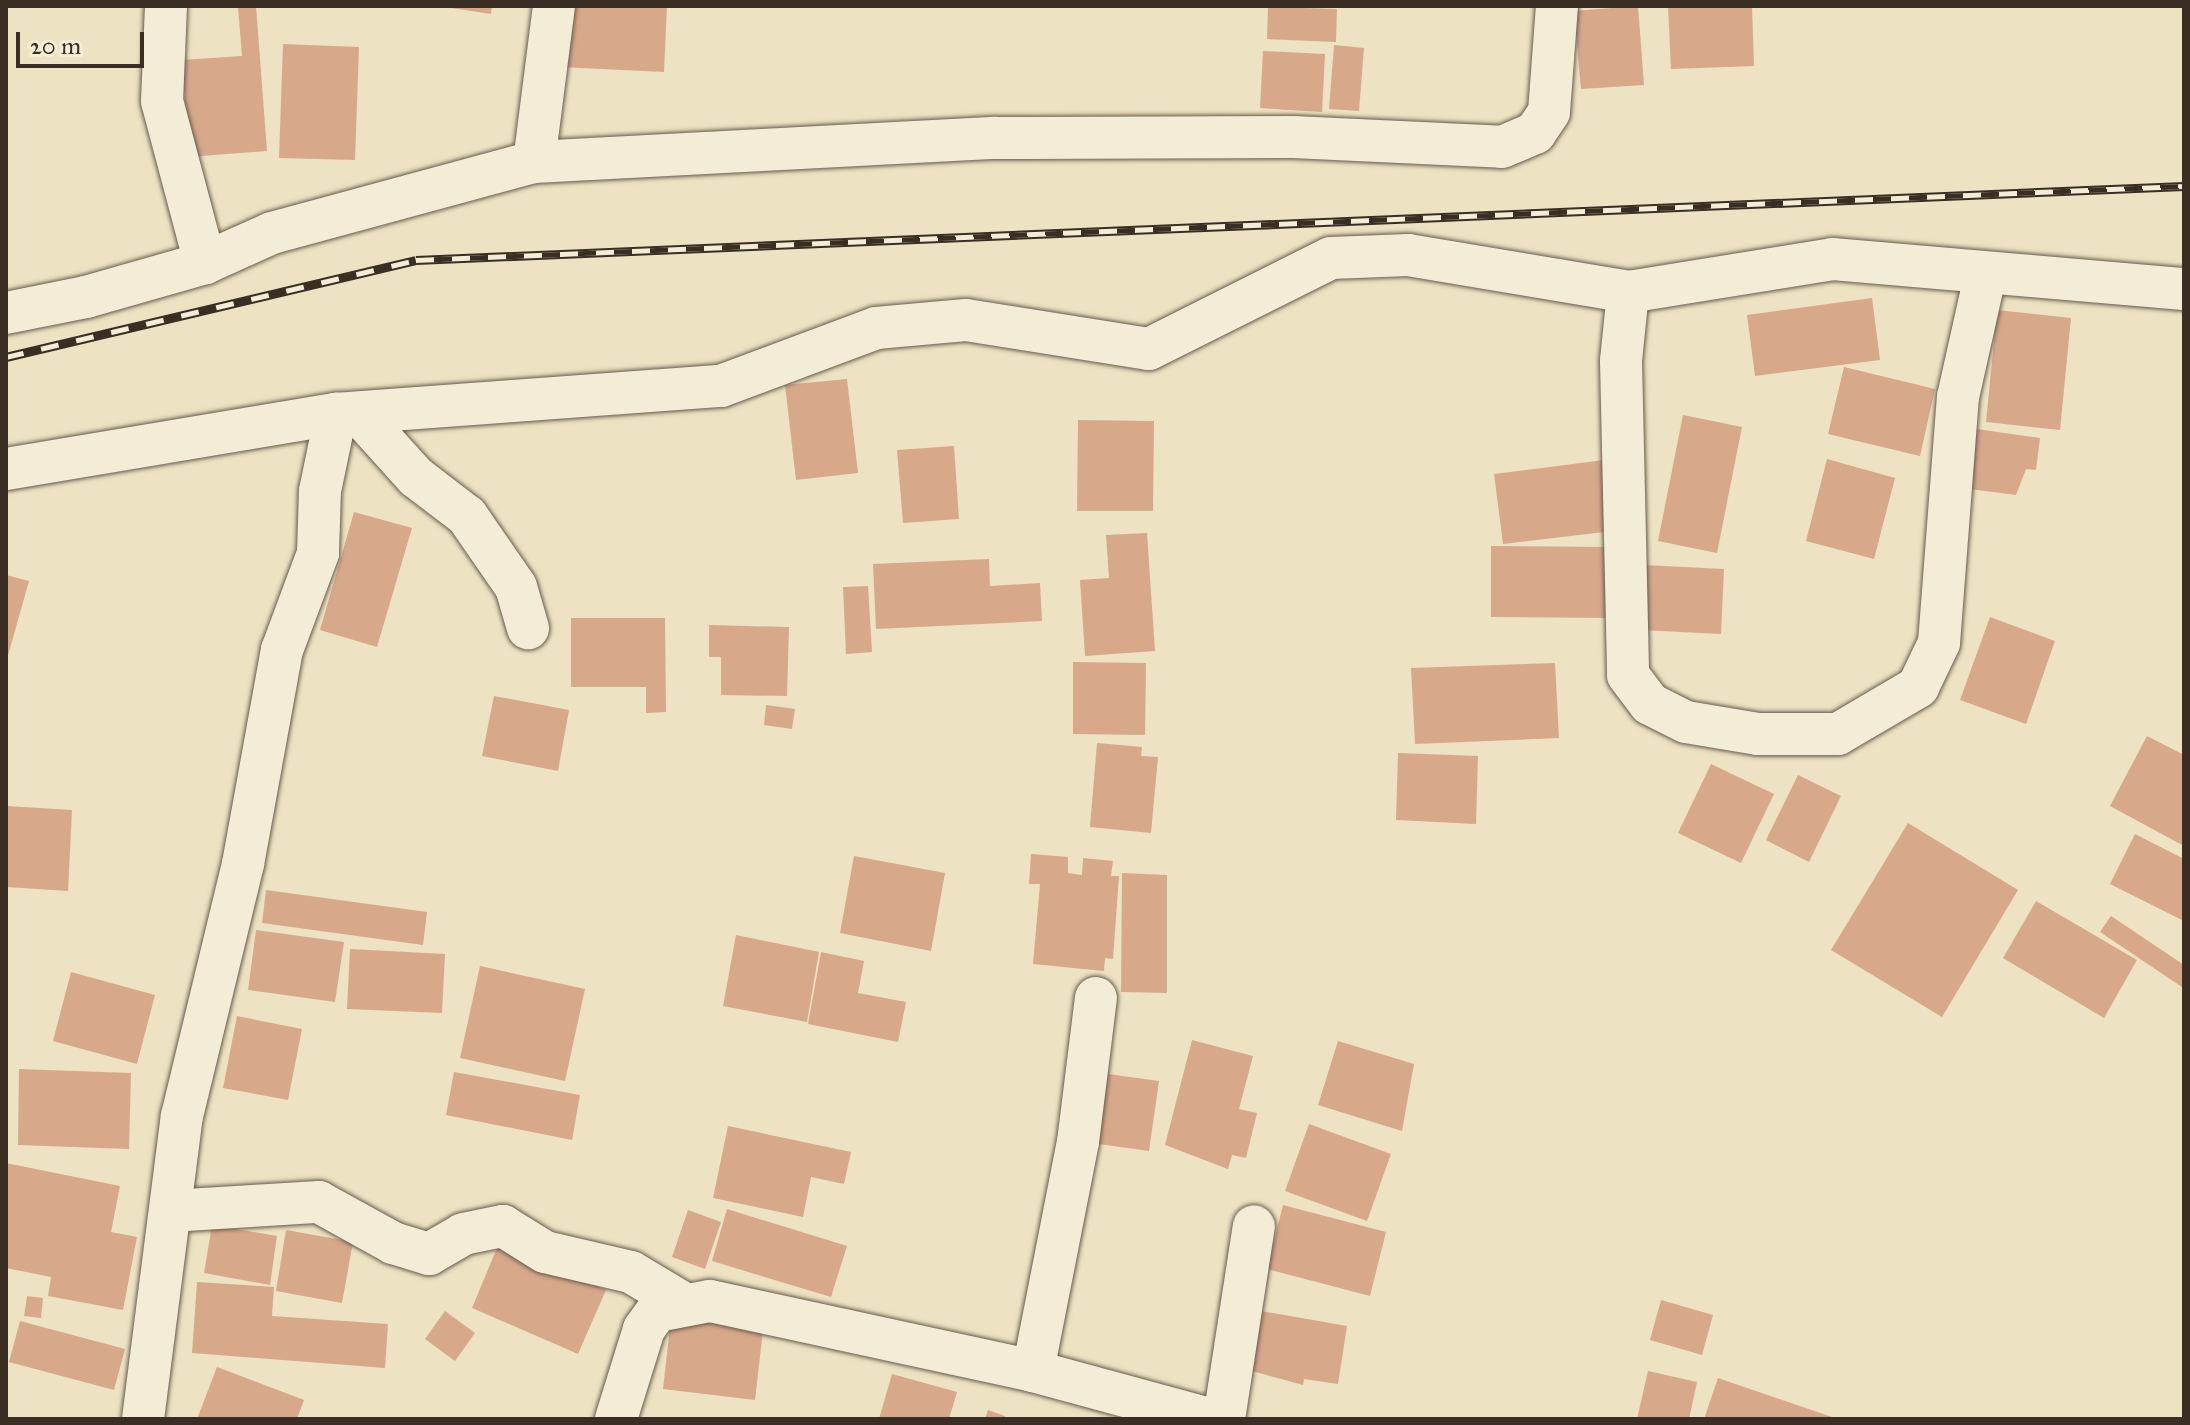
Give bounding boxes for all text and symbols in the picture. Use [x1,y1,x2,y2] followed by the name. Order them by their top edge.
[20,16,148,66] scale bar
[30,31,81,61] text: 20 m

